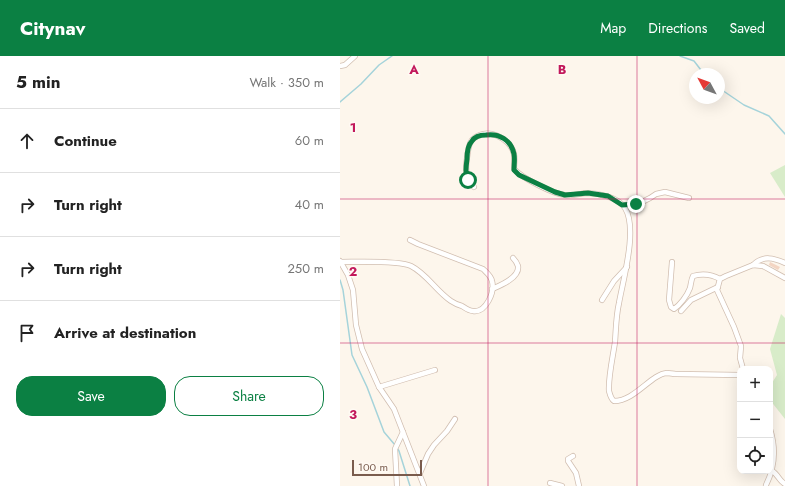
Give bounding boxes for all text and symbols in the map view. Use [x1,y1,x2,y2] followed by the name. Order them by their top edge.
[20,15,86,42] text: Citynav
[600,18,626,38] text: Map
[648,18,708,38] text: Directions
[730,18,765,38] text: Saved
[408,60,419,79] text: A
[558,60,567,79] text: B
[689,68,725,104] north arrow
[16,70,60,94] text: 5 min
[249,73,324,92] text: Walk · 350 m
[350,118,356,137] text: 1
[16,130,38,152] icon: ahead
[54,130,117,152] text: Continue
[295,131,324,150] text: 60 m
[459,171,477,189] route start
[16,194,38,216] icon: right
[54,194,122,216] text: Turn right
[295,195,324,214] text: 40 m
[627,195,645,213] route end
[16,258,38,280] icon: right
[54,258,122,280] text: Turn right
[287,259,324,278] text: 250 m
[349,262,357,281] text: 2
[16,322,38,344] icon: arrive
[54,322,196,344] text: Arrive at destination
[737,366,773,474] map controls
[737,366,773,402] button: +
[16,376,166,416] button: Save
[174,376,324,416] button: Share
[737,402,773,438] button: −
[349,405,357,424] text: 3
[737,438,773,474] button: locate
[352,458,422,477] scale bar
[358,459,388,475] text: 100 m

